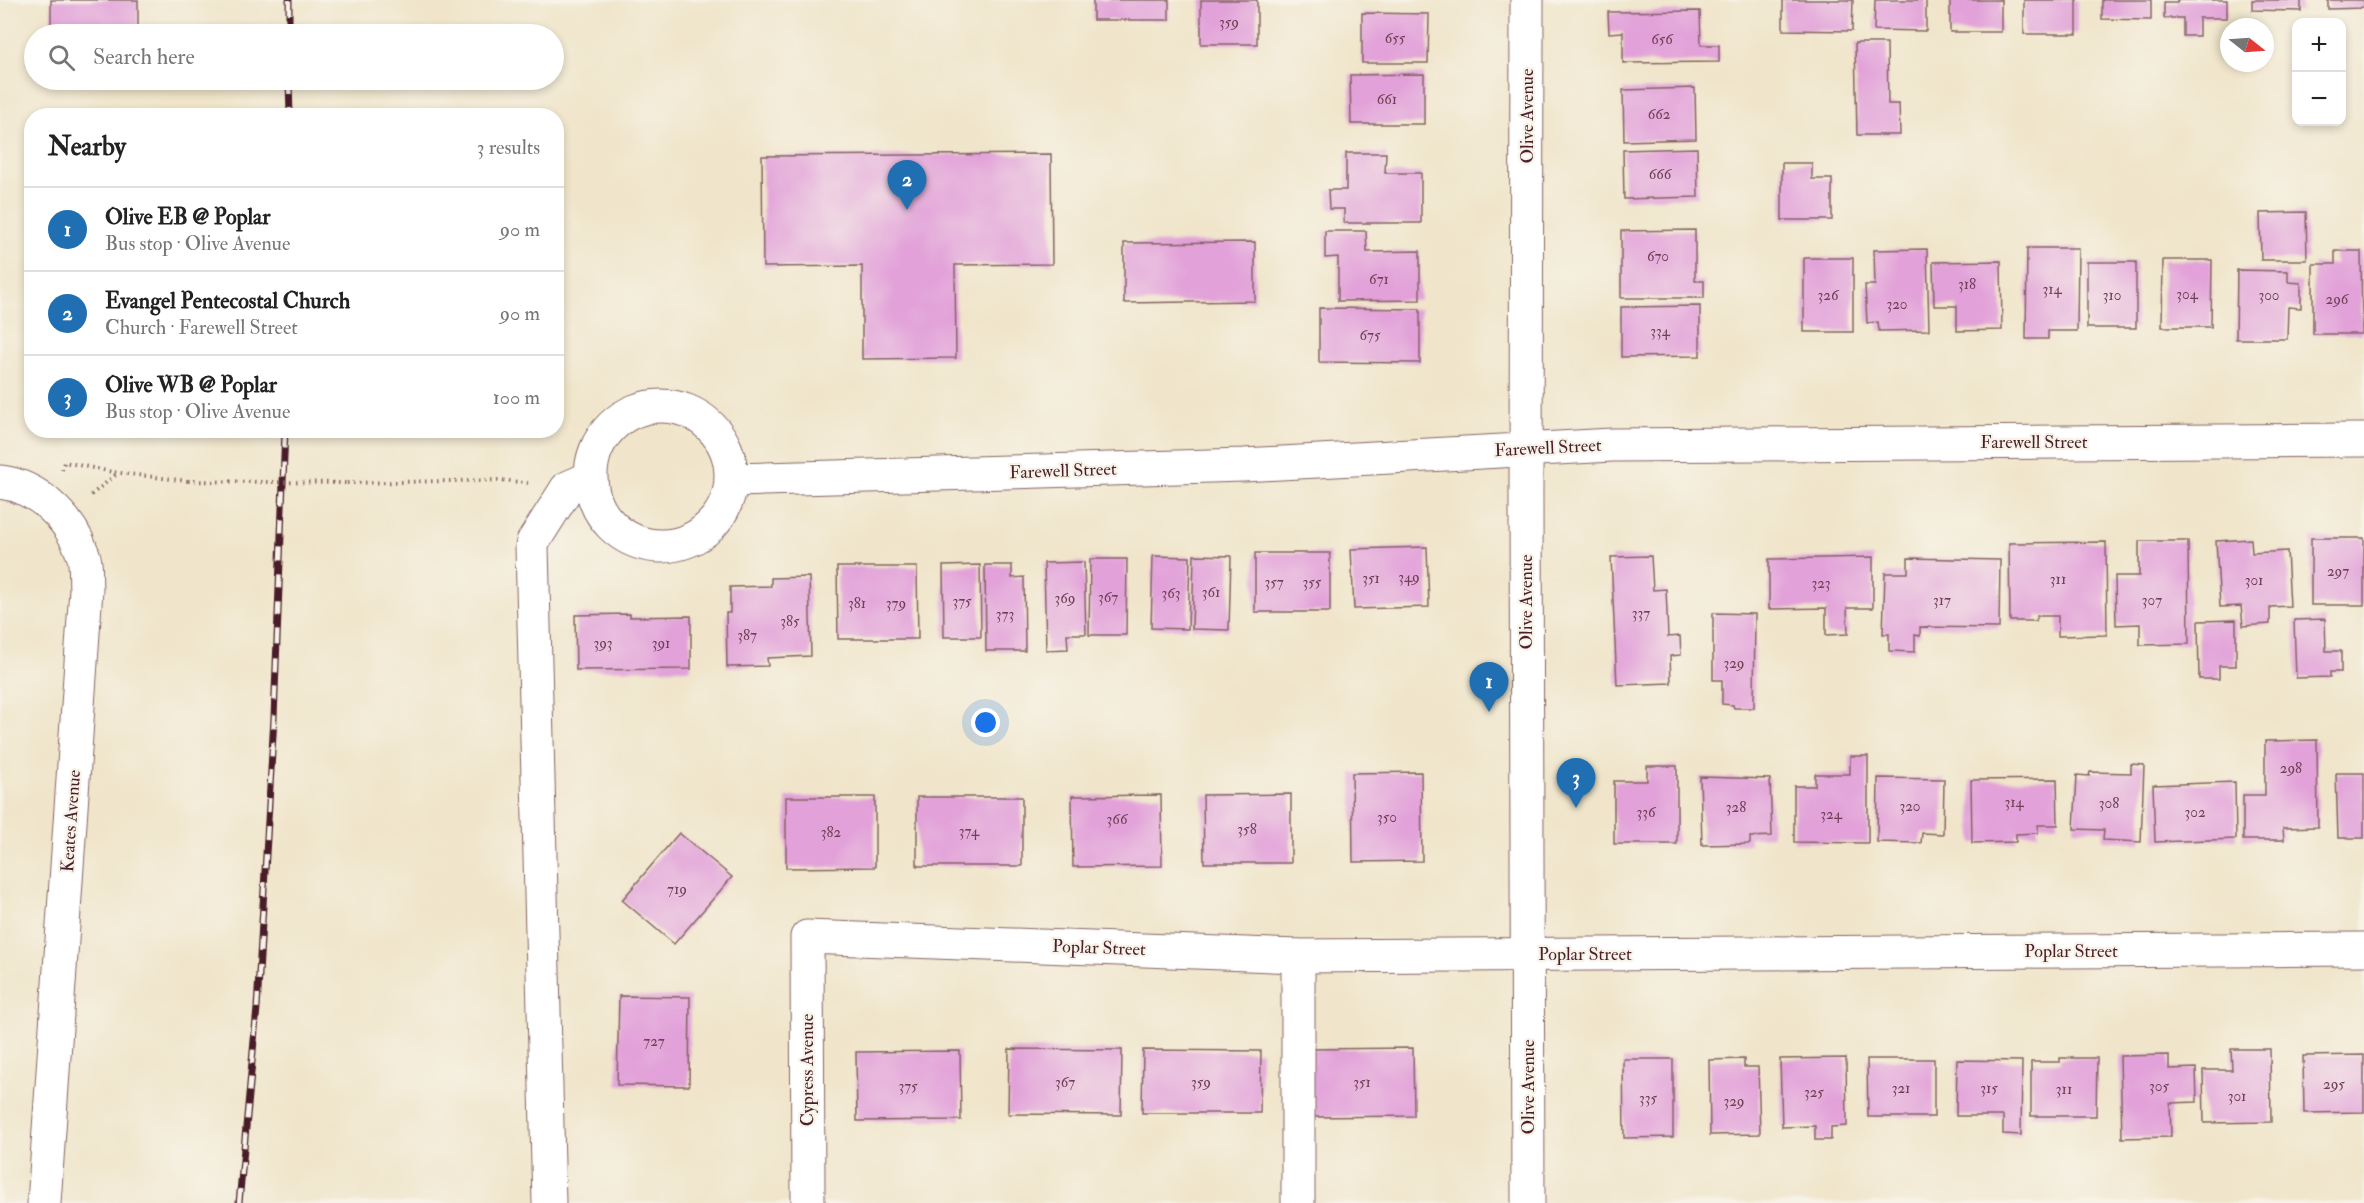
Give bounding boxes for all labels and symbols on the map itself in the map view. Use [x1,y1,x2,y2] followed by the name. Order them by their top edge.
[1219,13,1239,32] house number: 359
[2220,18,2274,72] north arrow
[1385,29,1406,48] house number: 655
[1651,30,1674,49] house number: 656
[1516,68,1539,163] street label: Olive Avenue
[1377,90,1397,109] house number: 661
[1648,105,1671,124] house number: 662
[888,160,926,210] pin: 2
[1649,165,1673,184] house number: 666
[1647,247,1669,266] house number: 670
[1369,270,1389,289] house number: 671
[1958,275,1976,294] house number: 318
[2042,280,2063,299] house number: 314
[2176,285,2199,304] house number: 304
[1818,286,1840,305] house number: 326
[2103,286,2121,305] house number: 310
[2258,286,2280,305] house number: 300
[2326,290,2350,309] house number: 296
[1886,295,1908,314] house number: 320
[1650,322,1671,341] house number: 334
[1359,326,1381,345] house number: 675
[1980,431,2088,454] street label: Farewell Street
[1494,434,1602,462] street label: Farewell Street
[1009,458,1117,484] street label: Farewell Street
[1515,554,1538,649] street label: Olive Avenue
[2327,562,2349,581] house number: 297
[1398,568,1420,587] house number: 349
[1362,569,1380,588] house number: 351
[2050,570,2066,589] house number: 311
[2245,571,2263,590] house number: 301
[1264,573,1284,592] house number: 357
[1303,573,1322,592] house number: 355
[1811,574,1831,593] house number: 323
[1202,583,1220,602] house number: 361
[1161,584,1181,603] house number: 363
[1098,588,1118,607] house number: 367
[1055,589,1076,608] house number: 369
[1933,591,1951,610] house number: 317
[2142,591,2162,610] house number: 307
[952,592,972,611] house number: 375
[848,594,866,613] house number: 381
[886,594,906,613] house number: 379
[1632,604,1650,623] house number: 337
[996,605,1014,624] house number: 373
[780,612,800,631] house number: 385
[737,626,757,645] house number: 387
[593,634,613,653] house number: 393
[652,634,670,653] house number: 391
[1723,654,1745,673] house number: 329
[1470,662,1508,712] pin: 1
[971,708,1000,737] your location
[1556,758,1596,808] pin: 3
[2280,759,2302,778] house number: 298
[56,769,86,873] street label: Keates Avenue
[2004,793,2025,812] house number: 314
[2099,794,2119,813] house number: 308
[1899,797,1921,816] house number: 320
[1726,798,1746,817] house number: 328
[1636,803,1657,822] house number: 336
[2184,803,2206,822] house number: 302
[1820,805,1843,824] house number: 324
[1377,808,1397,827] house number: 350
[1107,810,1129,829] house number: 366
[1237,820,1257,839] house number: 358
[959,822,980,841] house number: 374
[821,823,842,842] house number: 382
[667,880,687,899] house number: 719
[1052,935,1146,961] street label: Poplar Street
[2024,940,2118,963] street label: Poplar Street
[1538,943,1632,966] street label: Poplar Street
[796,1013,819,1126] street label: Cypress Avenue
[643,1032,665,1051] house number: 727
[1517,1039,1540,1134] street label: Olive Avenue
[1055,1073,1075,1092] house number: 367
[1191,1073,1211,1092] house number: 359
[1353,1073,1371,1092] house number: 351
[2323,1075,2345,1094] house number: 295
[898,1077,918,1096] house number: 375
[2149,1077,2169,1096] house number: 305
[1892,1079,1910,1098] house number: 321
[1980,1079,1998,1098] house number: 315
[2056,1080,2072,1099] house number: 311
[1804,1083,1824,1102] house number: 325
[2228,1087,2246,1106] house number: 301
[1639,1089,1657,1108] house number: 335
[1723,1092,1745,1111] house number: 329

